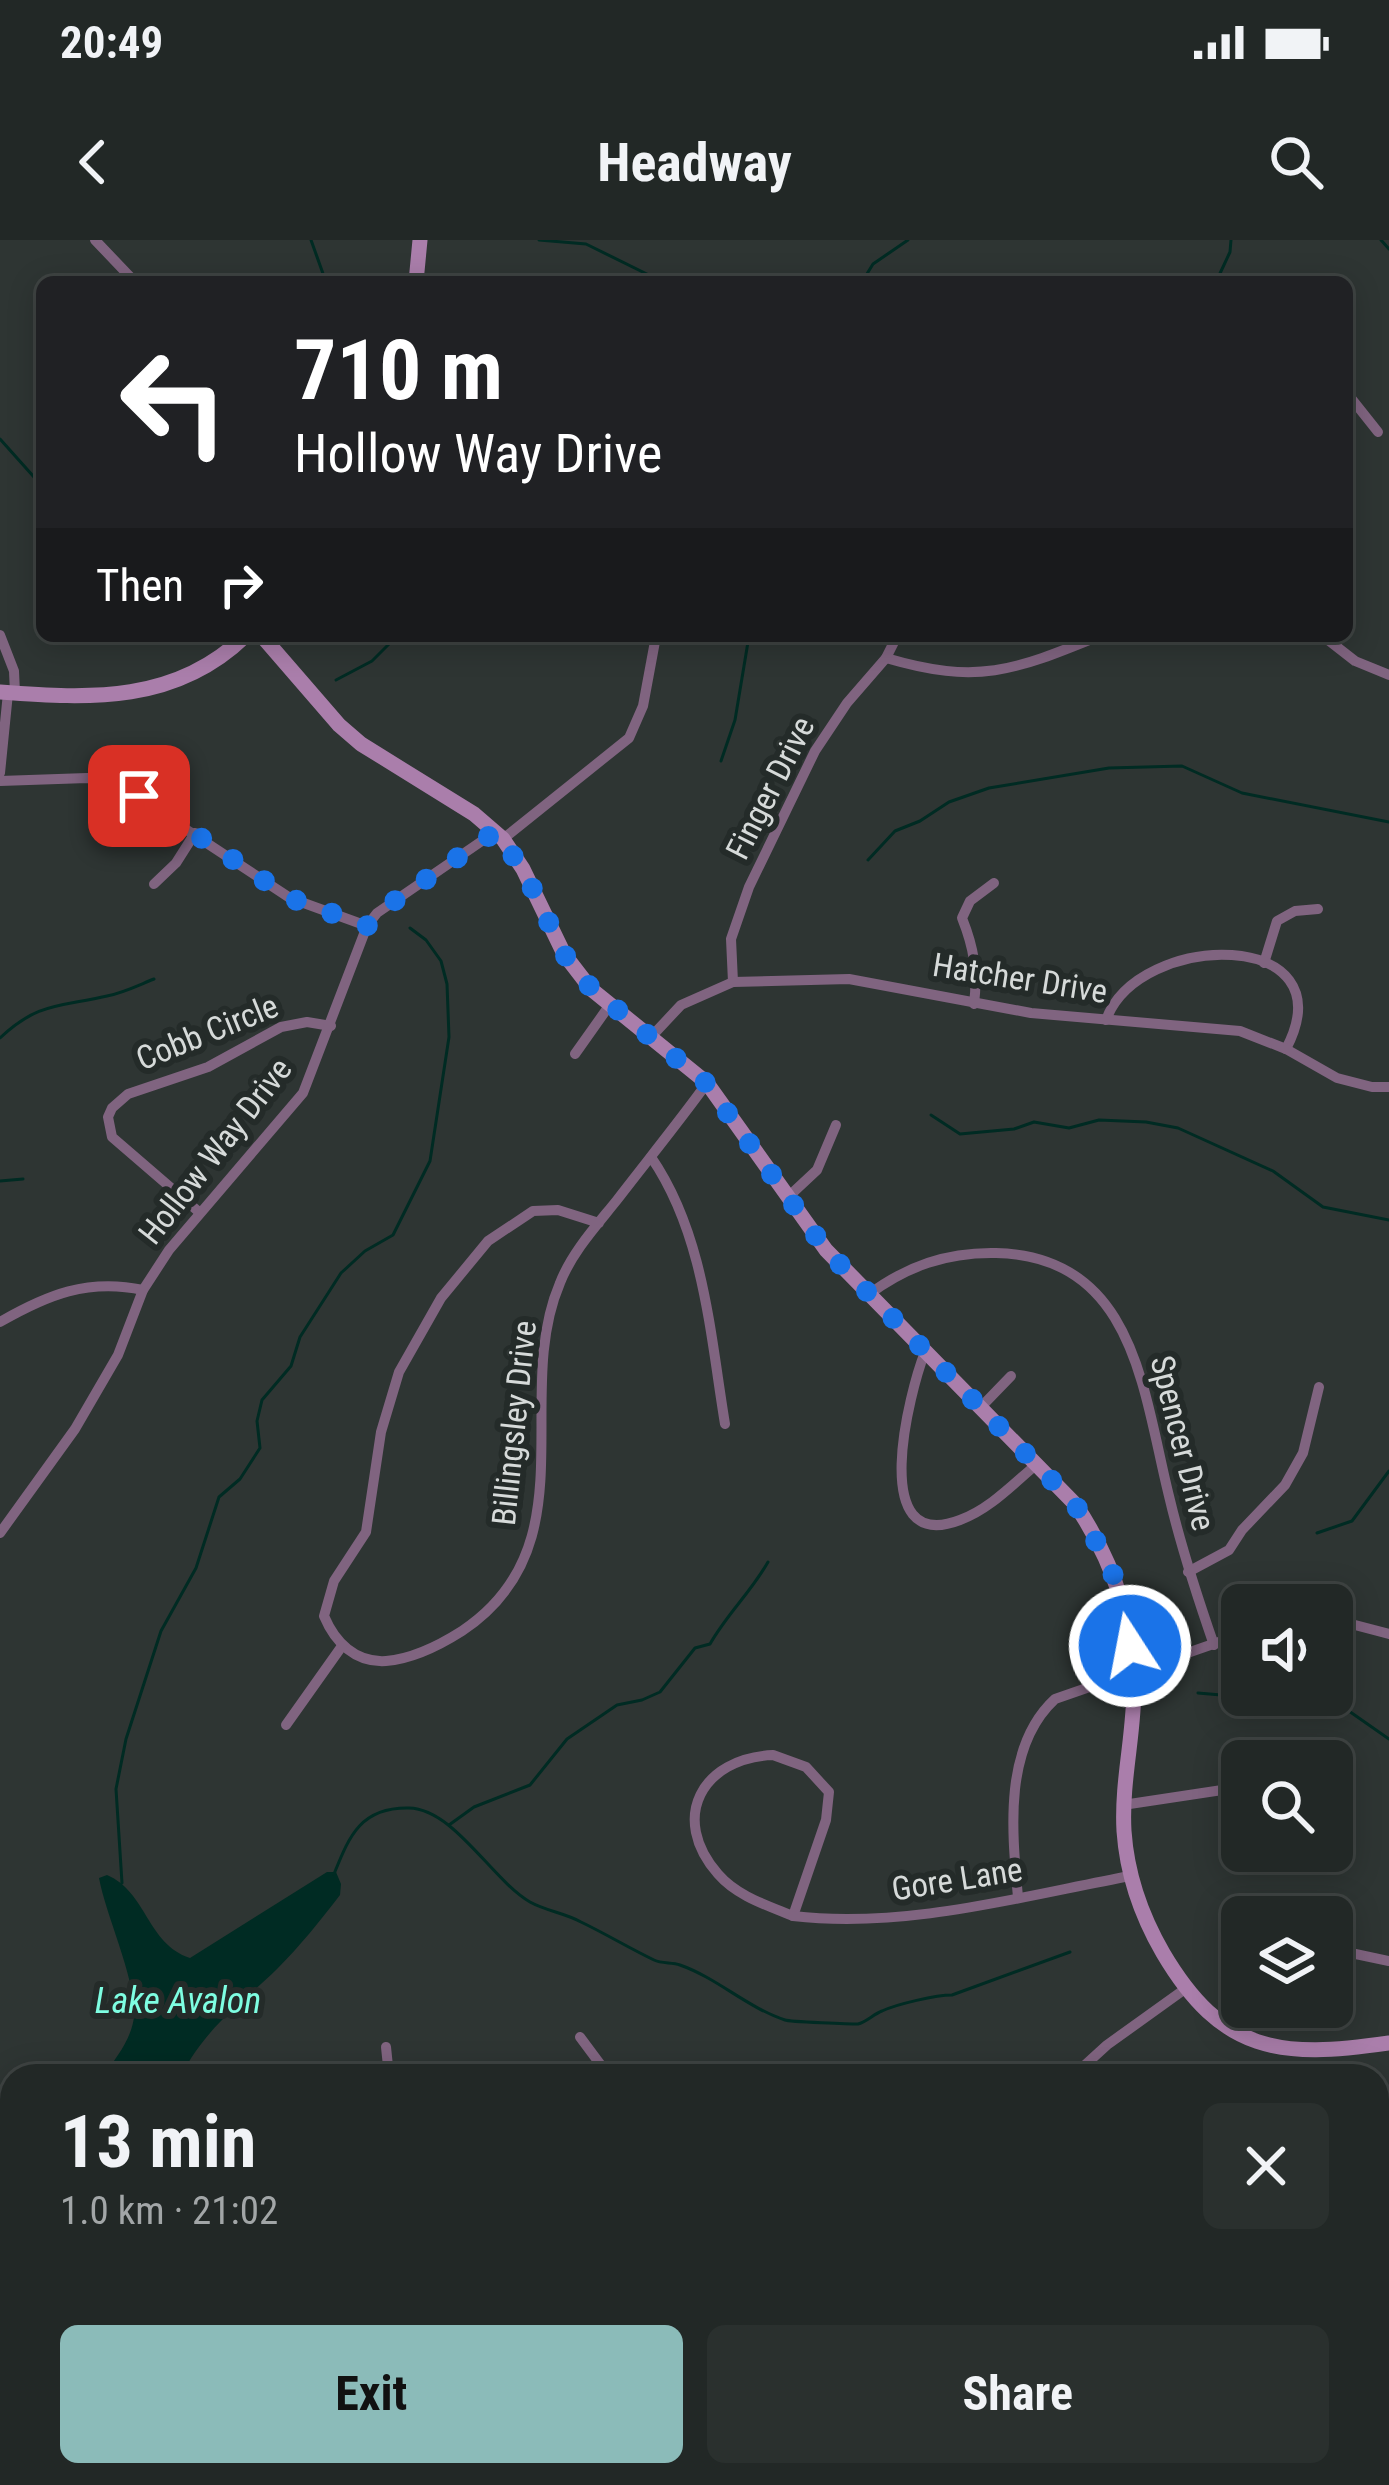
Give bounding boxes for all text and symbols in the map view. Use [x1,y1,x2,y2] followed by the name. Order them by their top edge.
[60,16,163,69] text: 20:49
[60,129,126,195] icon: back
[1263,129,1329,195] icon: search
[597,131,792,194] text: Headway
[294,321,503,420] text: 710 m
[96,324,252,480] icon: left
[294,422,662,485] text: Hollow Way Drive
[208,552,274,618] icon: right
[96,559,184,612] text: Then
[718,710,822,866] street label: Finger Drive
[88,745,190,847] pin
[106,763,172,829] icon: arrive
[930,945,1110,1011] street label: Hatcher Drive
[130,986,284,1078] street label: Cobb Circle
[130,1050,300,1252] street label: Hollow Way Drive
[484,1319,544,1527] street label: Billingsley Drive
[1142,1351,1224,1535] street label: Spencer Drive
[1067,1583,1193,1709] position arrow
[1221,1584,1353,2028] map controls
[1221,1584,1353,1716] button: sound
[1221,1740,1353,1872] button: search
[889,1849,1025,1909] street label: Gore Lane
[1221,1896,1353,2028] button: layers
[95,1980,261,2022] water label: Lake Avalon
[60,2100,256,2185] text: 13 min
[1203,2103,1329,2229] button: close
[60,2188,278,2234] text: 1.0 km · 21:02
[60,2325,683,2463] button: Exit
[707,2325,1329,2463] button: Share

